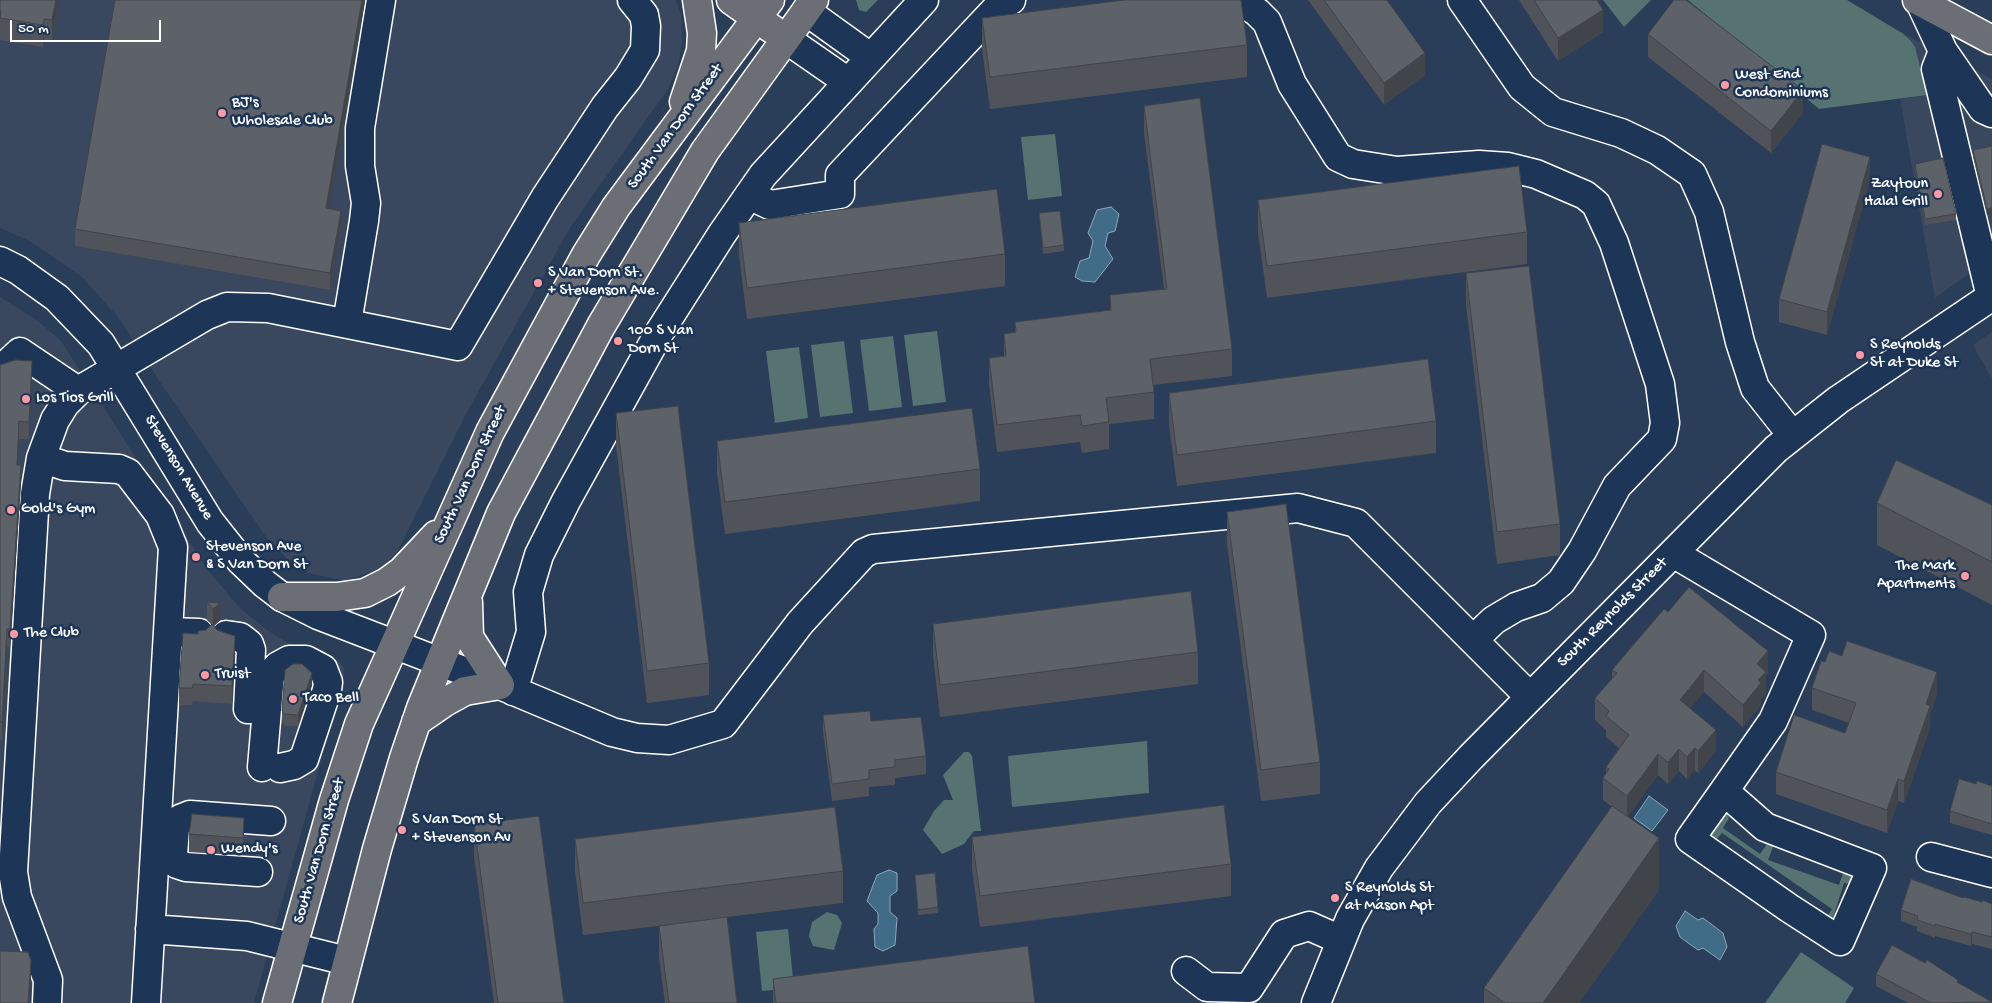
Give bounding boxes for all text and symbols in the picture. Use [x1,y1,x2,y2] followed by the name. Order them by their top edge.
[12,10,164,42] scale bar
[18,20,49,38] text: 50 m
[624,61,728,193] street label: South Van Dorn Street
[1735,66,1828,104] place label: West End Condominiums
[1719,79,1731,91] marker: West End Condominiums
[232,94,333,132] place label: BJ's Wholesale Club
[216,107,228,119] marker: BJ's Wholesale Club
[1864,175,1928,213] place label: Zaytoun Halal Grill
[1932,188,1944,200] marker: Zaytoun Halal Grill
[548,264,660,302] place label: S Van Dorn St. + Stevenson Ave.
[532,277,544,289] marker: S Van Dorn St. + Stevenson Ave.
[628,322,693,360] place label: 100 S Van Dorn St
[612,335,624,347] marker: 100 S Van Dorn St
[1870,336,1958,374] place label: S Reynolds St at Duke St
[1854,349,1866,361] marker: S Reynolds St at Duke St
[36,389,114,409] place label: Los Tios Grill
[20,393,32,405] marker: Los Tios Grill
[431,403,511,547] street label: South Van Dorn Street
[139,412,217,524] street label: Stevenson Avenue
[21,500,95,520] place label: Gold's Gym
[5,504,17,516] marker: Gold's Gym
[206,538,307,576] place label: Stevenson Ave & S Van Dorn St
[190,551,202,563] marker: Stevenson Ave & S Van Dorn St
[1554,554,1672,672] street label: South Reynolds Street
[1877,557,1955,595] place label: The Mark Apartments
[1959,570,1971,582] marker: The Mark Apartments
[24,624,79,644] place label: The Club
[8,628,20,640] marker: The Club
[215,665,250,685] place label: Truist
[199,669,211,681] marker: Truist
[303,689,359,709] place label: Taco Bell
[287,693,299,705] marker: Taco Bell
[290,776,350,926] street label: South Van Dorn Street
[412,811,511,849] place label: S Van Dorn St + Stevenson Av
[396,824,408,836] marker: S Van Dorn St + Stevenson Av
[221,840,278,860] place label: Wendy's
[205,844,217,856] marker: Wendy's
[1345,879,1434,917] place label: S Reynolds St at Mason Apt
[1329,892,1341,904] marker: S Reynolds St at Mason Apt

